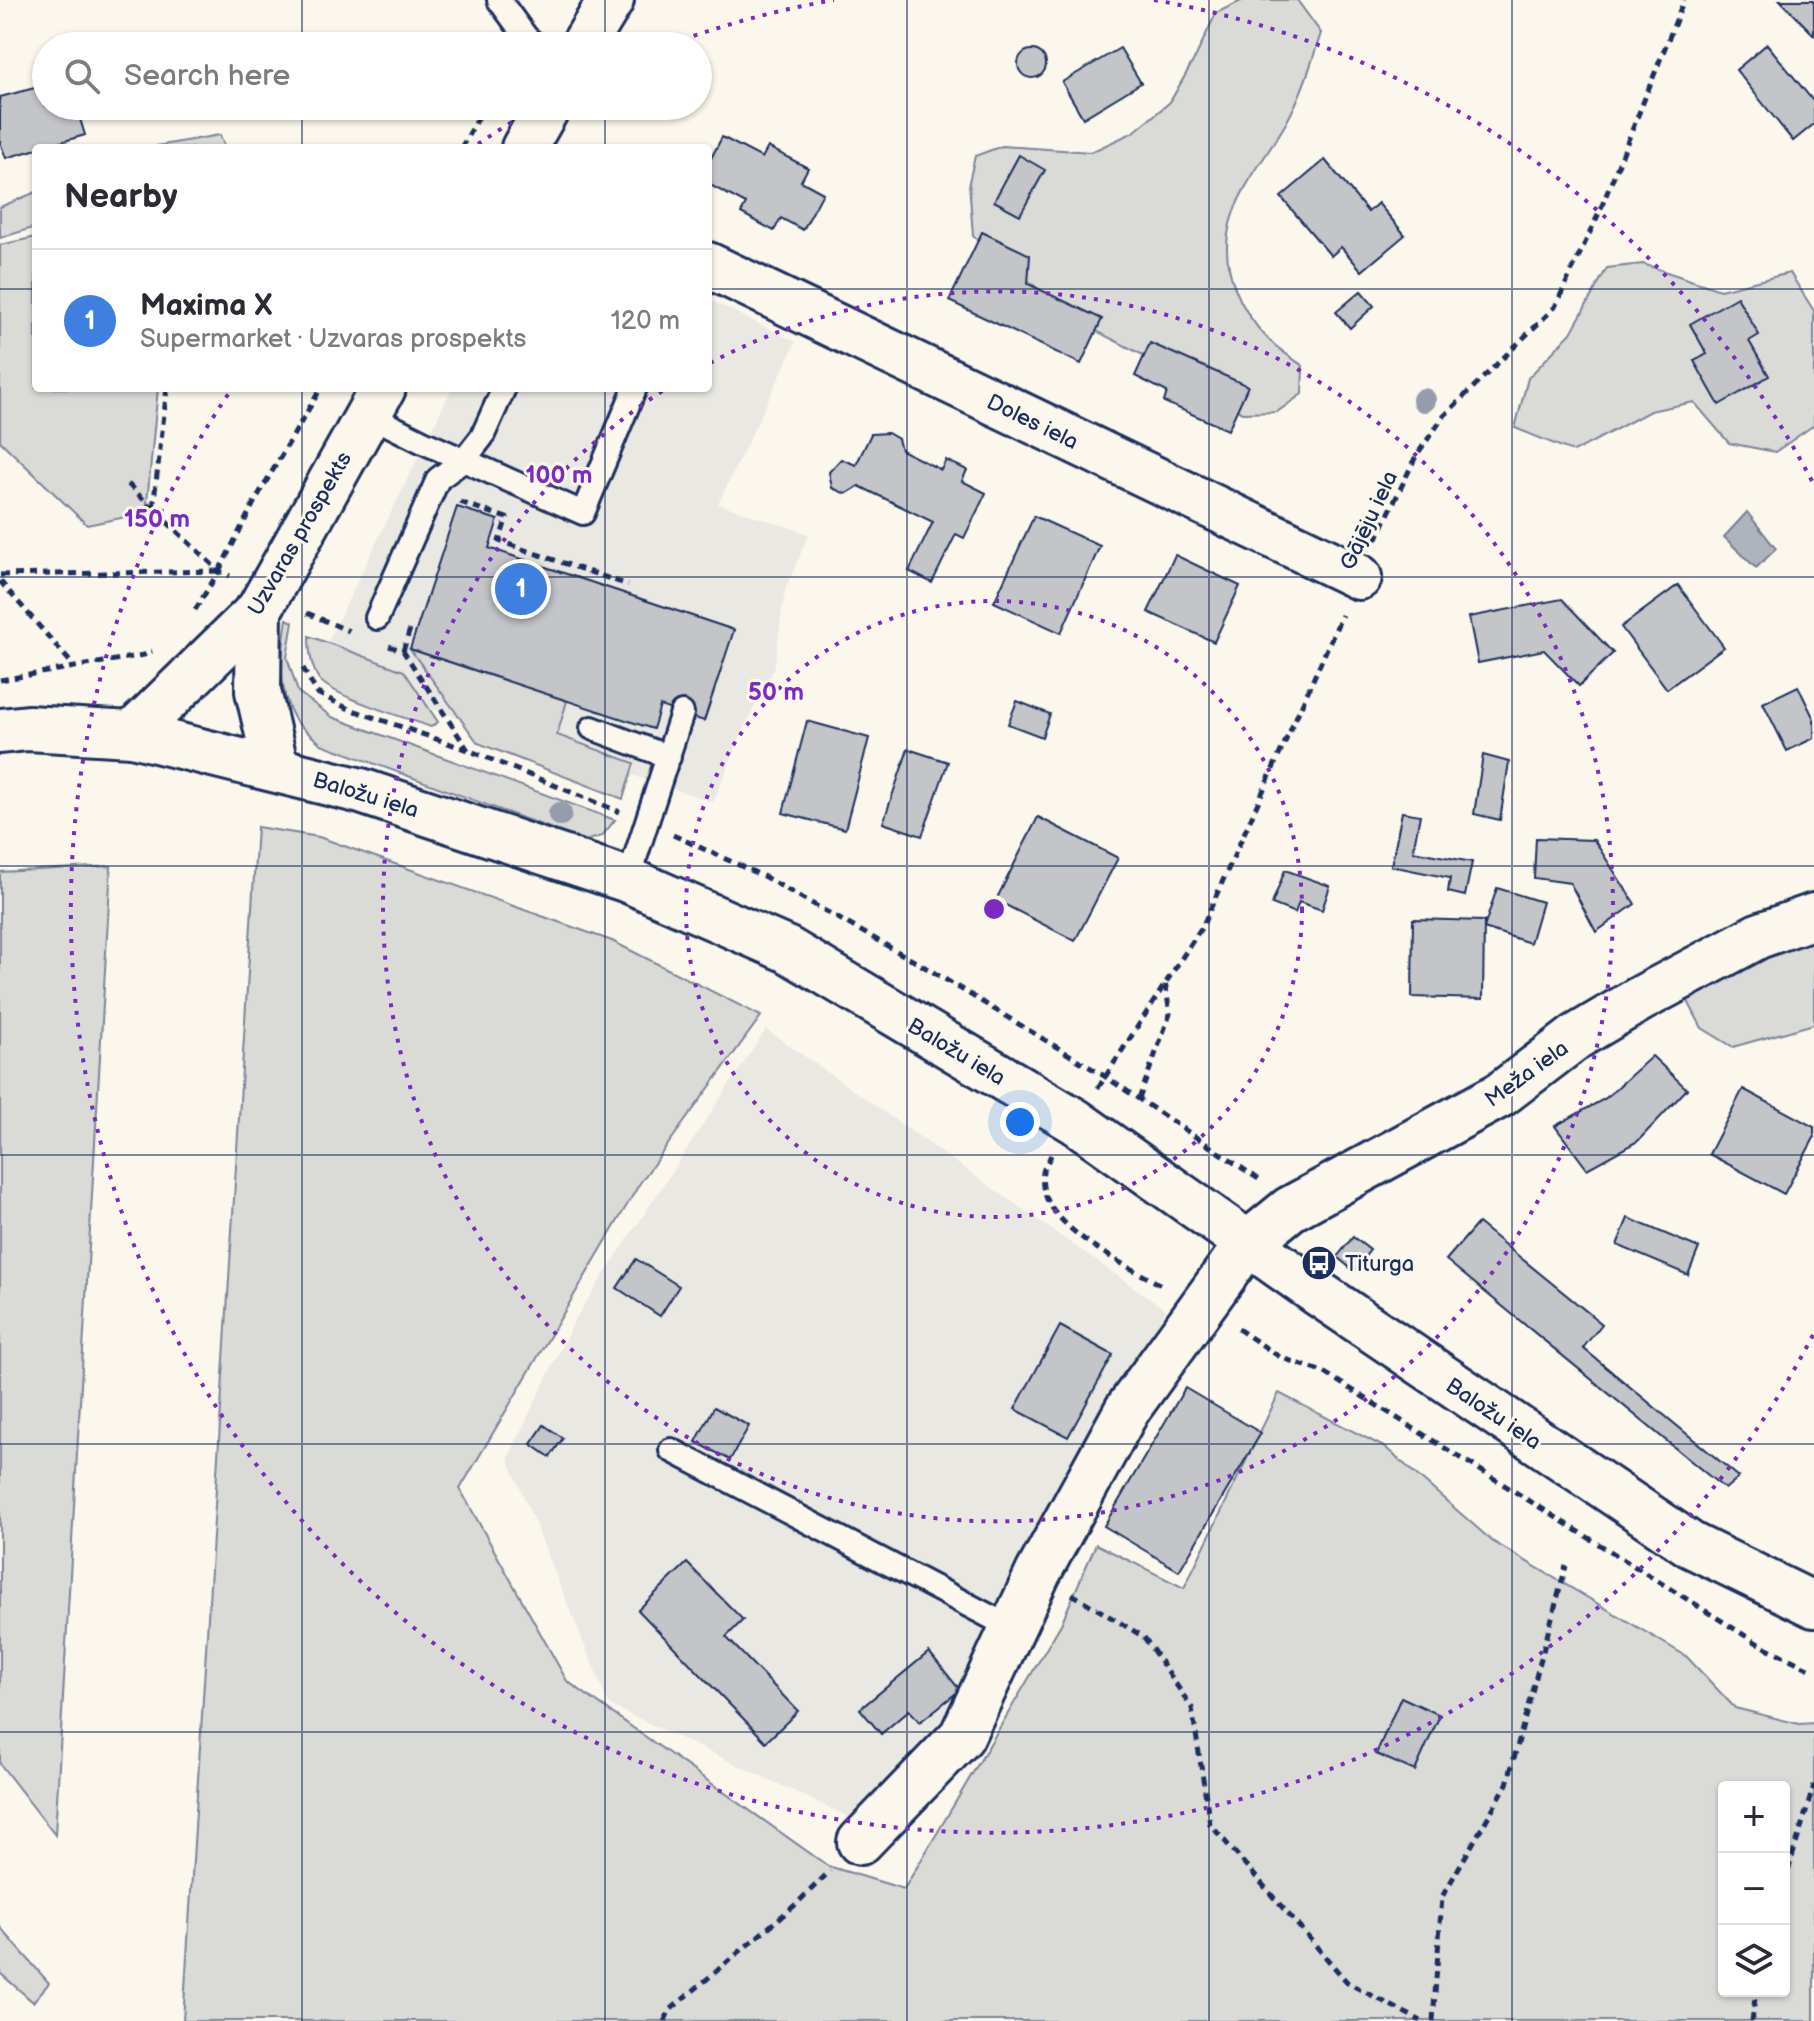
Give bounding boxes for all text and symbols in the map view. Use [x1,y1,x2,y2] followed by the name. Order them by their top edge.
[32,32,712,120] search box
[60,54,104,98] icon: search
[124,58,290,94] text: Search here
[64,176,178,217] text: Nearby
[140,288,272,324] text: Maxima X
[85,306,95,337] text: 1
[611,306,680,337] text: 120 m
[140,324,526,355] text: Supermarket · Uzvaras prospekts
[982,389,1082,456] street label: Doles iela
[242,447,358,620] street label: Uzvaras prospekts
[526,461,592,490] text: 100 m
[1335,467,1404,574] street label: Gājēju iela
[124,505,190,534] text: 150 m
[495,559,547,619] pin: 1
[748,678,804,707] text: 50 m
[309,767,422,824] street label: Baložu iela
[980,895,1008,923] centre of rings
[902,1013,1010,1092] street label: Baložu iela
[1480,1035,1574,1114] street label: Meža iela
[1000,1102,1040,1142] your location
[1300,1244,1338,1282] bus stop icon: Titurga
[1345,1251,1414,1278] place label: Titurga
[1440,1373,1546,1456] street label: Baložu iela
[1718,1781,1790,1997] map controls
[1718,1781,1790,1853] button: +
[1718,1853,1790,1925] button: −
[1718,1925,1790,1997] button: layers

